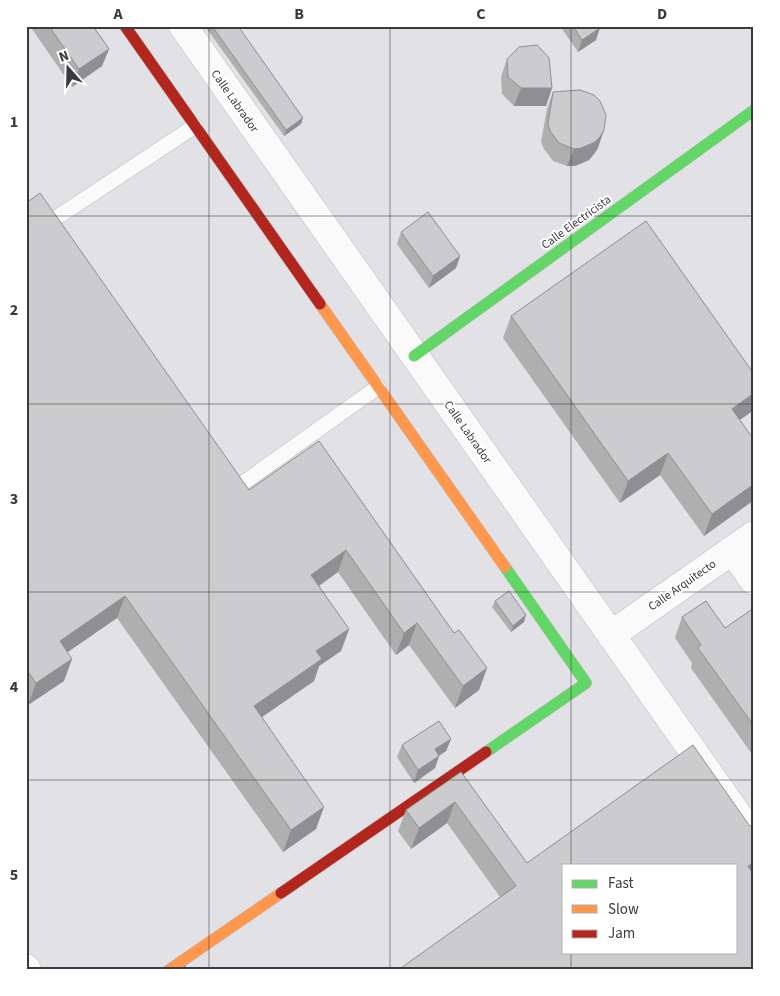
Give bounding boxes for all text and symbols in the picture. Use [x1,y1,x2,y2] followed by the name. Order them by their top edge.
[112,3,123,25] text: A
[294,3,304,25] text: B
[476,3,486,25] text: C
[657,3,667,25] text: D
[42,42,92,92] north arrow
[56,46,72,68] text: N
[207,66,263,137] street label: Calle Labrador
[10,111,18,133] text: 1
[538,191,615,253] street label: Calle Electricista
[10,299,18,321] text: 2
[440,397,496,468] street label: Calle Labrador
[10,488,18,510] text: 3
[645,556,720,615] street label: Calle Arquitecto
[10,676,19,698] text: 4
[10,864,18,886] text: 5
[562,864,738,954] legend
[608,873,634,894] text: Fast
[608,899,639,920] text: Slow
[608,923,635,944] text: Jam

